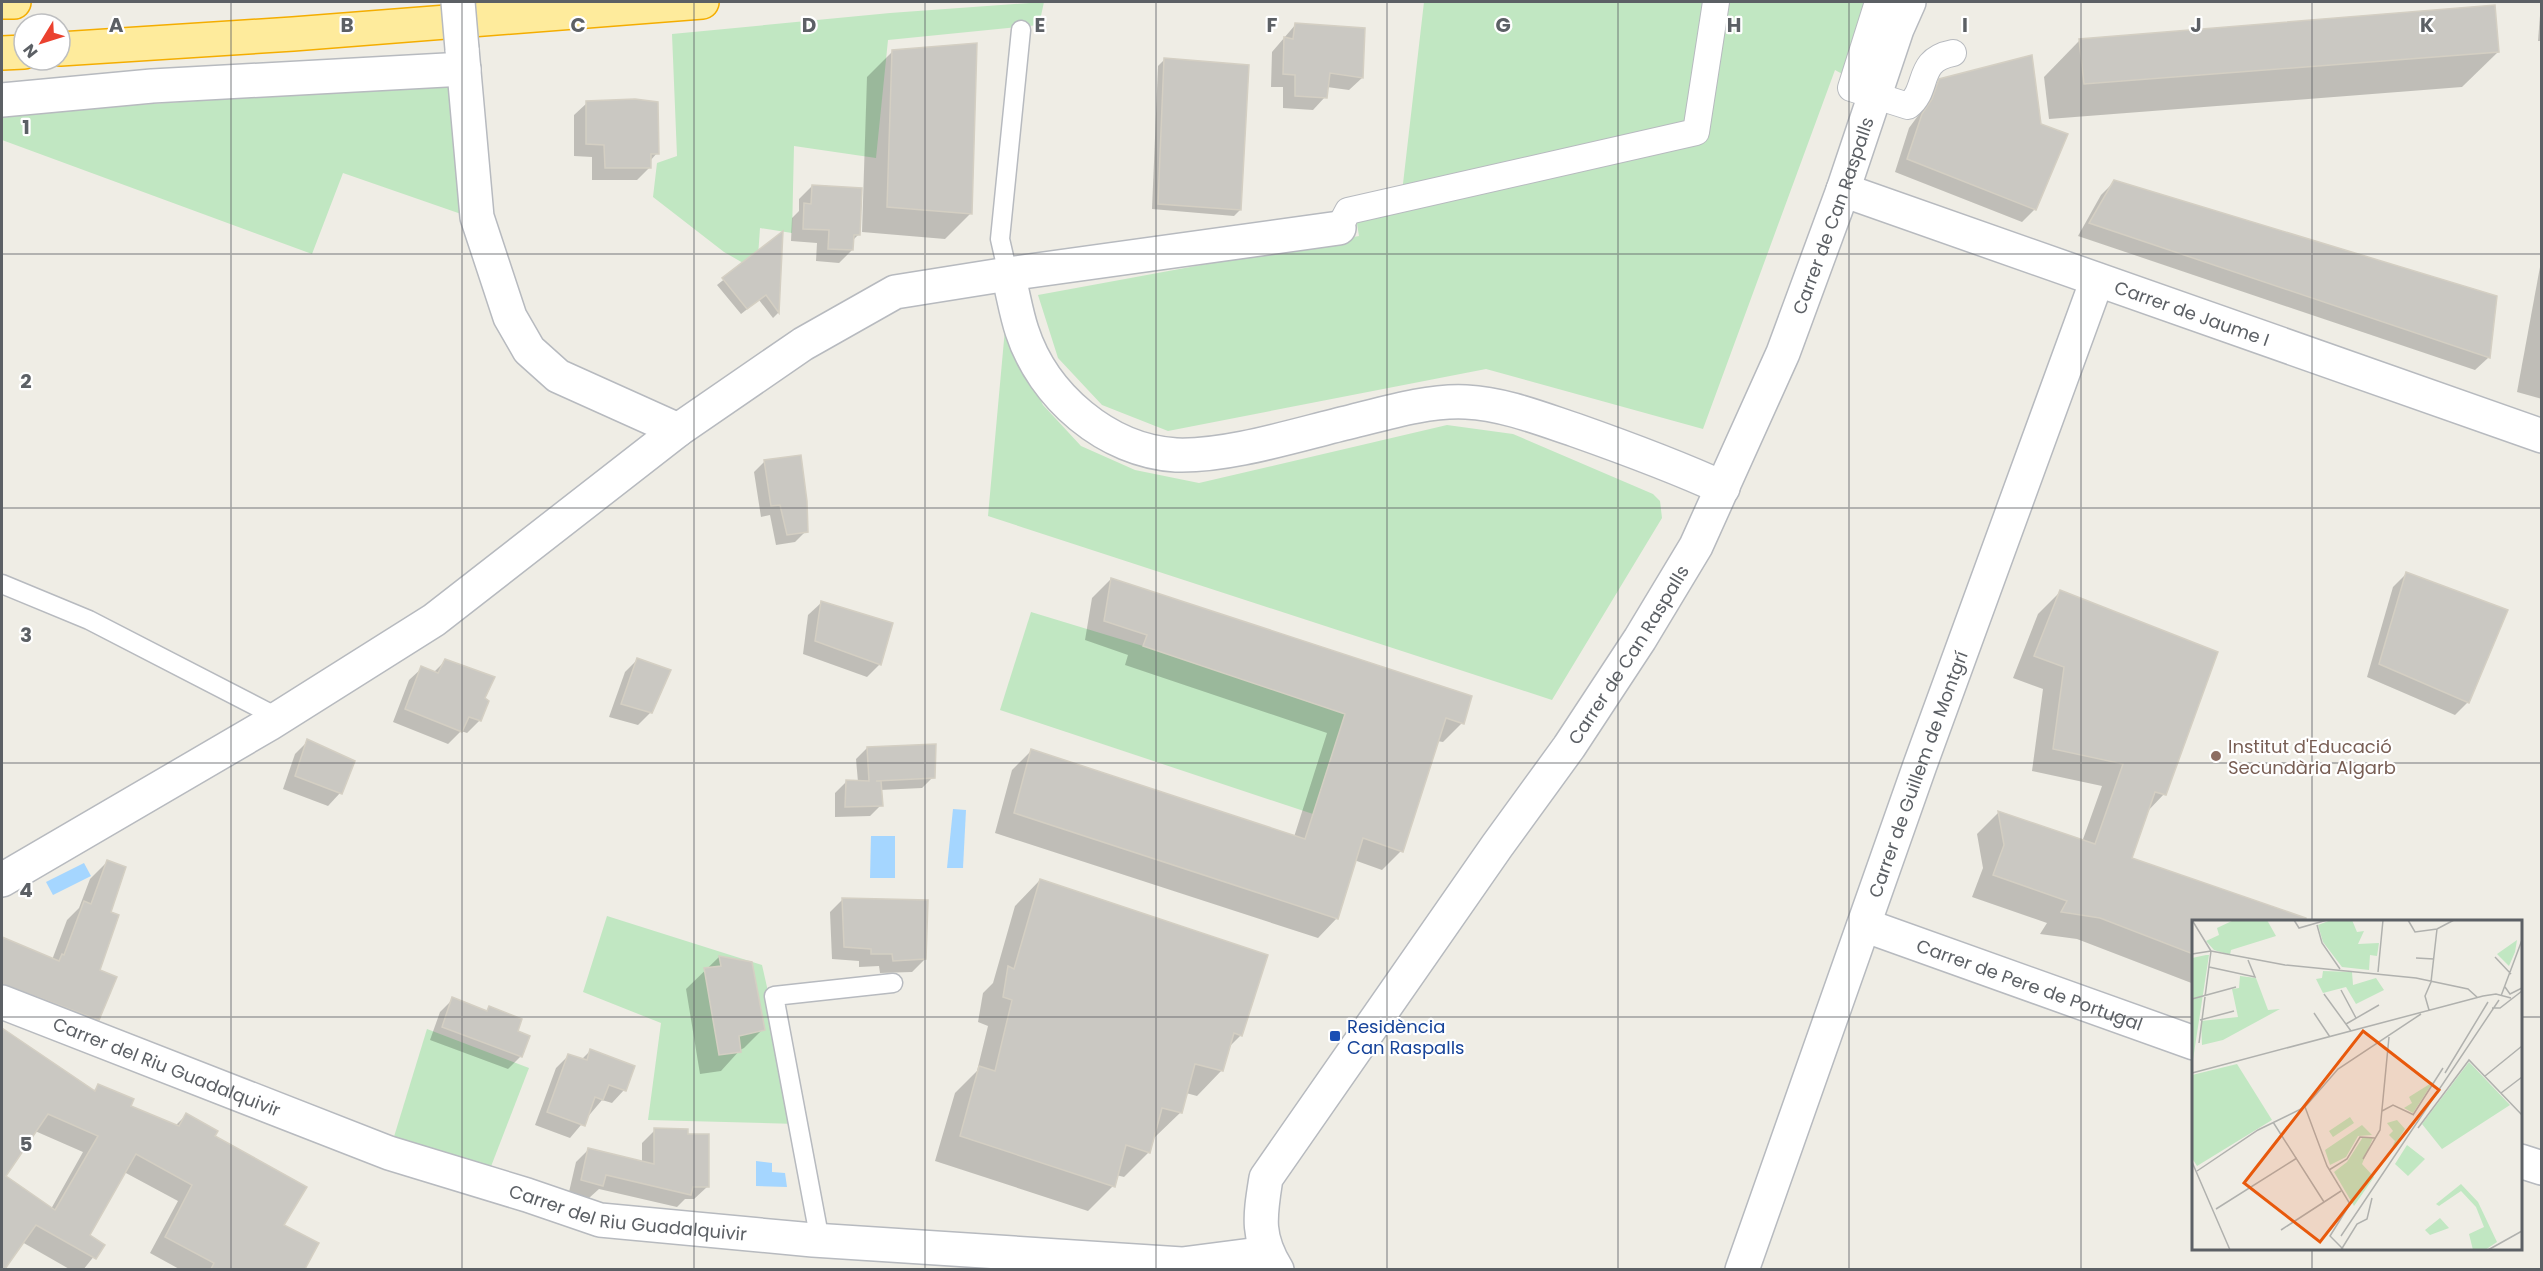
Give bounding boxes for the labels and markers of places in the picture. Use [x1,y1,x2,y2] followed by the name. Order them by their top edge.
[2228,734,2396,780] place label: Institut d'Educació Secundària Algarb
[2209,749,2223,763] marker: Institut d'Educació Secundària Algarb
[1347,1014,1465,1060] place label: Residència Can Raspalls
[1328,1029,1342,1043] marker: Residència Can Raspalls

